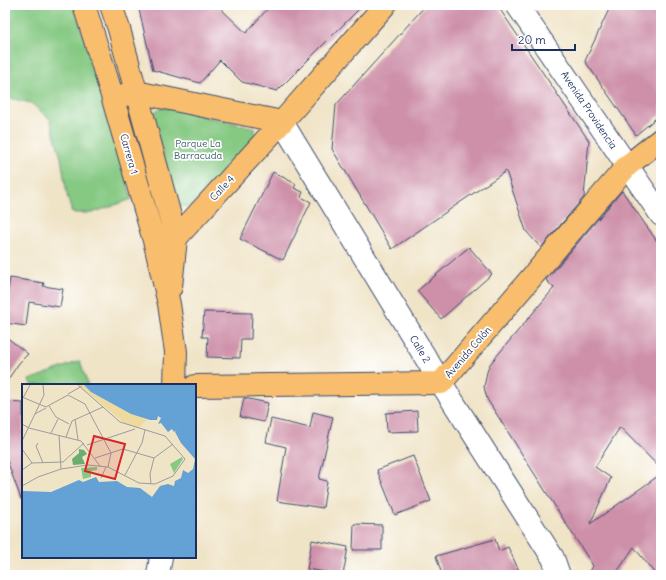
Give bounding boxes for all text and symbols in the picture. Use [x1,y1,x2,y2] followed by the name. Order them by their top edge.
[512,26,575,52] scale bar
[518,32,546,47] text: 20 m
[558,68,620,152] street label: Avenida Providencia
[117,132,141,176] street label: Carrera 1
[174,137,223,162] park label: Parque La Barracuda
[207,172,237,203] street label: Calle 4
[442,323,494,381] street label: Avenida Colón
[407,333,434,366] street label: Calle 2
[22,384,196,558] inset map

